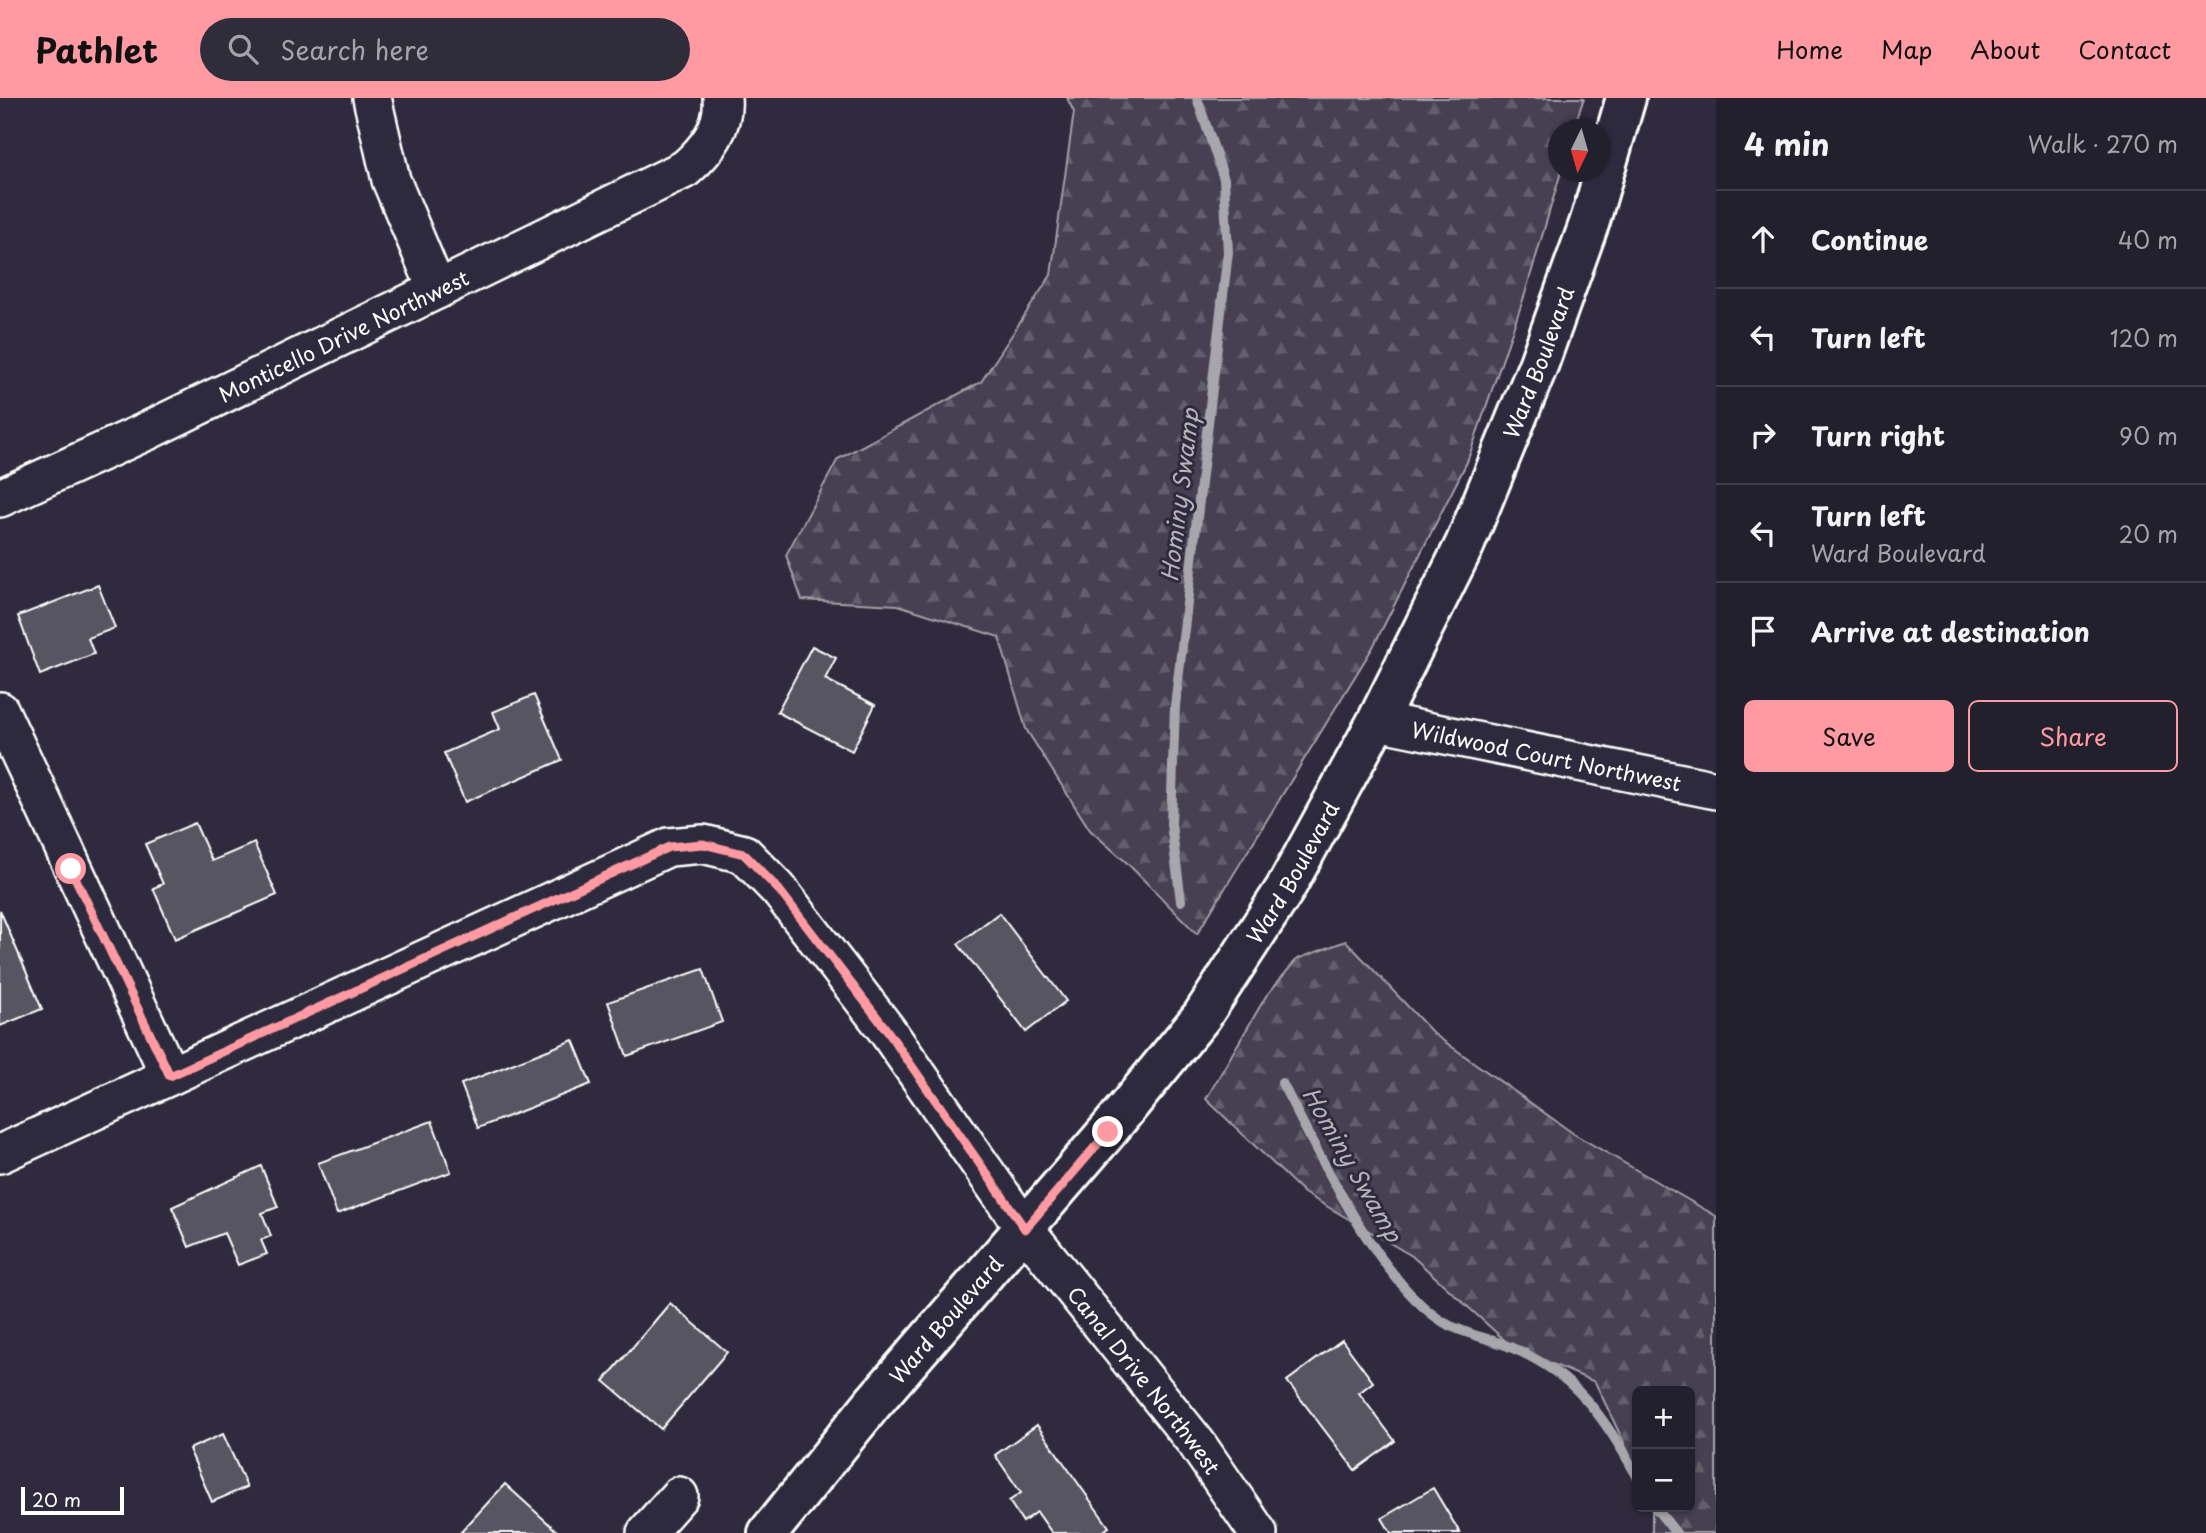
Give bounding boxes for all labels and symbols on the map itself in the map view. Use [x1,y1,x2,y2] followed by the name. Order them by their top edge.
[1548,119,1611,182] north arrow
[213,261,474,410] street label: Monticello Drive Northwest
[1494,282,1581,443] street label: Ward Boulevard
[1151,405,1207,583] water label: Hominy Swamp
[1409,712,1684,799] street label: Wildwood Court Northwest
[1238,795,1346,949] street label: Ward Boulevard
[55,853,86,884] route start
[1294,1080,1412,1250] water label: Hominy Swamp
[1092,1116,1123,1147] route end
[881,1248,1010,1390] street label: Ward Boulevard
[1060,1279,1229,1480] street label: Canal Drive Northwest
[21,1484,124,1516] scale bar

